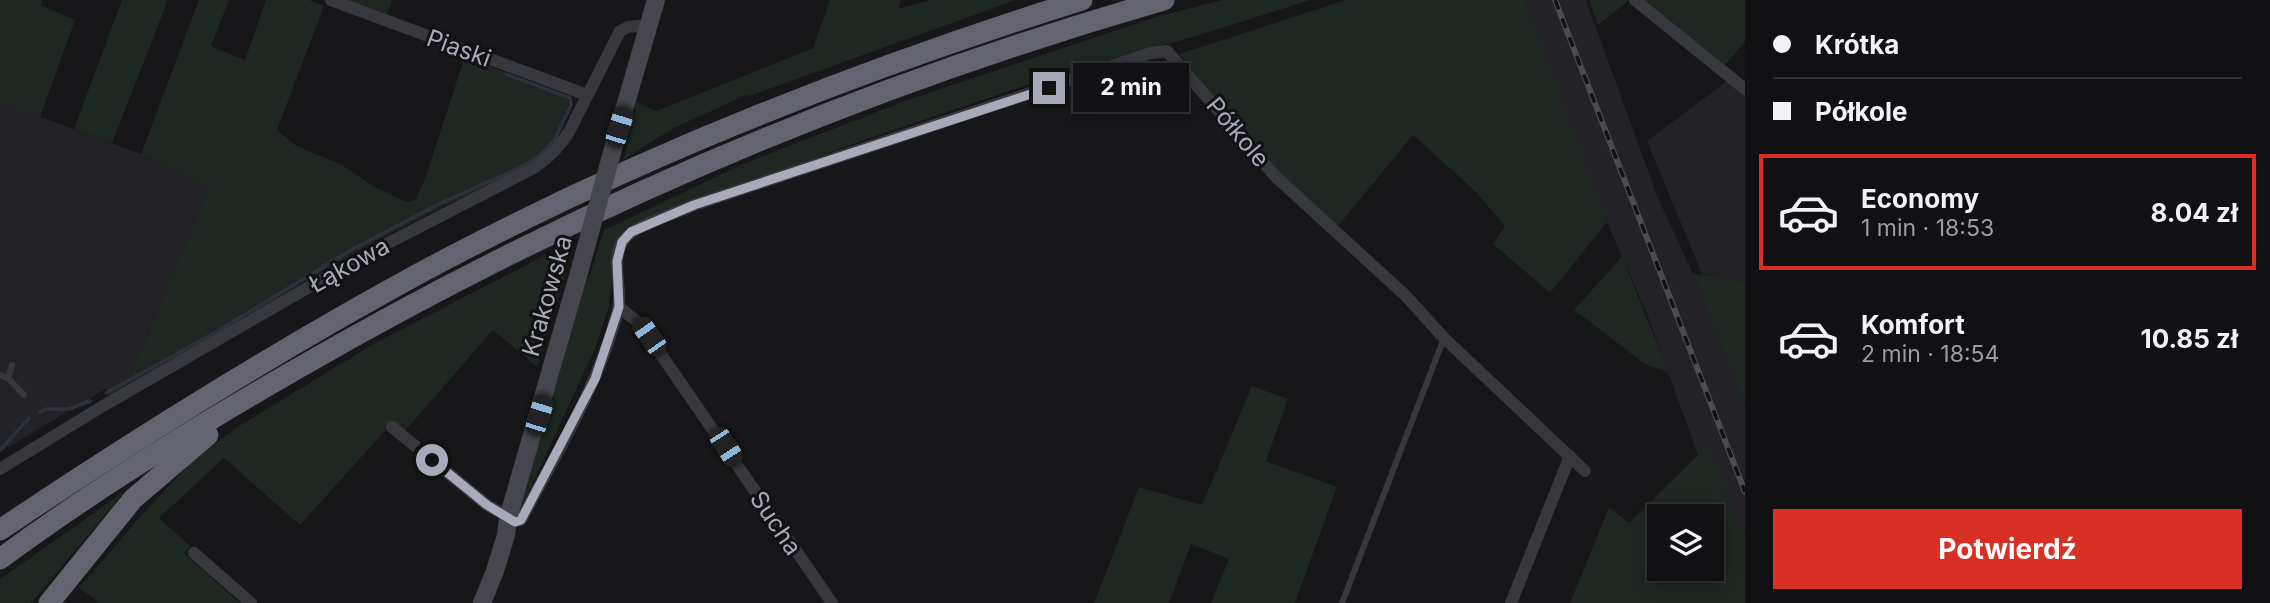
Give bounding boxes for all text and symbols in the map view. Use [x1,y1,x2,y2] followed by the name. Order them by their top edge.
[423,23,495,73] street label: Piaski
[1815,29,1899,60] text: Krótka
[1074,64,1189,112] callout: 2 min
[1033,72,1065,104] route end
[1100,73,1162,101] text: 2 min
[1200,91,1276,173] street label: Półkole
[1815,96,1908,127] text: Półkole
[603,104,636,150] car
[1777,181,1840,244] icon: car
[1861,183,1979,214] text: Economy
[2150,197,2238,228] text: 8.04 zł
[1861,214,1994,242] text: 1 min · 18:53
[304,231,394,299] street label: Łąkowa
[516,232,578,360] street label: Krakowska
[1777,307,1840,370] icon: car
[1861,309,1965,340] text: Komfort
[629,313,670,359] car
[2140,323,2238,354] text: 10.85 zł
[1861,340,1999,368] text: 2 min · 18:54
[523,392,556,438] car
[706,424,747,470] car
[416,444,448,476] route start
[744,485,808,561] street label: Sucha
[1647,504,1724,581] map controls
[1647,504,1724,581] button: layers
[1773,509,2242,589] button: Potwierdź

